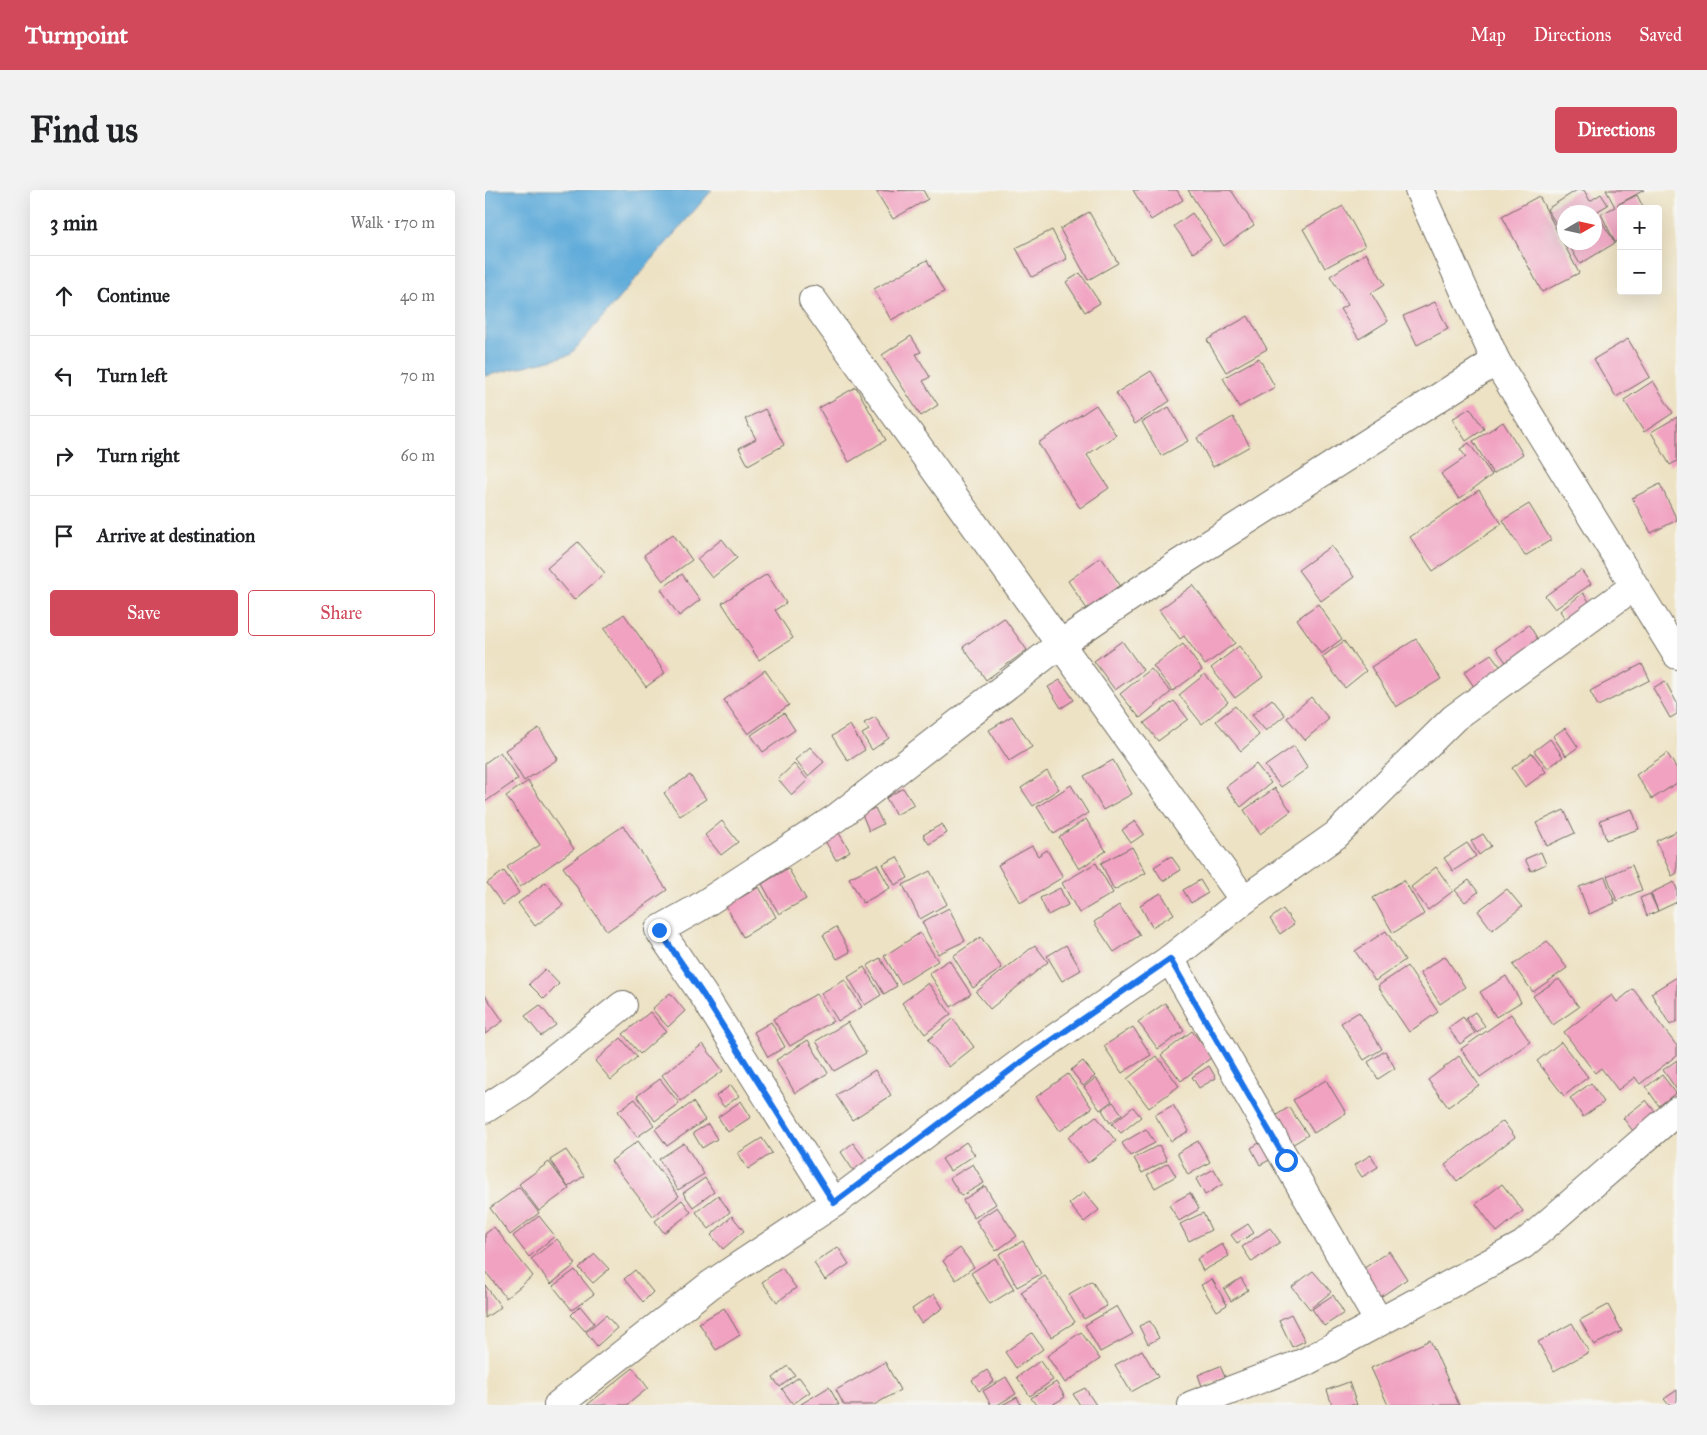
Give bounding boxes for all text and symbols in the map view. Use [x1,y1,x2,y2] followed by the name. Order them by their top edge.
[25,20,128,50] text: Turnpoint
[1470,24,1506,46] text: Map
[1534,24,1611,46] text: Directions
[1639,24,1682,46] text: Saved
[1555,107,1677,153] button: Directions
[30,109,138,152] text: Find us
[1557,205,1602,250] north arrow
[1617,205,1662,295] map controls
[1617,205,1662,250] button: +
[50,210,98,236] text: 3 min
[351,213,435,232] text: Walk · 170 m
[1617,250,1662,295] button: −
[50,282,78,310] icon: ahead
[97,284,170,307] text: Continue
[400,286,435,305] text: 40 m
[50,362,78,390] icon: left
[97,364,167,387] text: Turn left
[400,366,435,385] text: 70 m
[50,442,78,470] icon: right
[97,444,180,467] text: Turn right
[401,446,435,465] text: 60 m
[50,522,78,550] icon: arrive
[97,524,255,547] text: Arrive at destination
[50,590,238,636] button: Save
[248,590,435,636] button: Share
[648,919,671,942] route end
[1275,1149,1298,1172] route start

